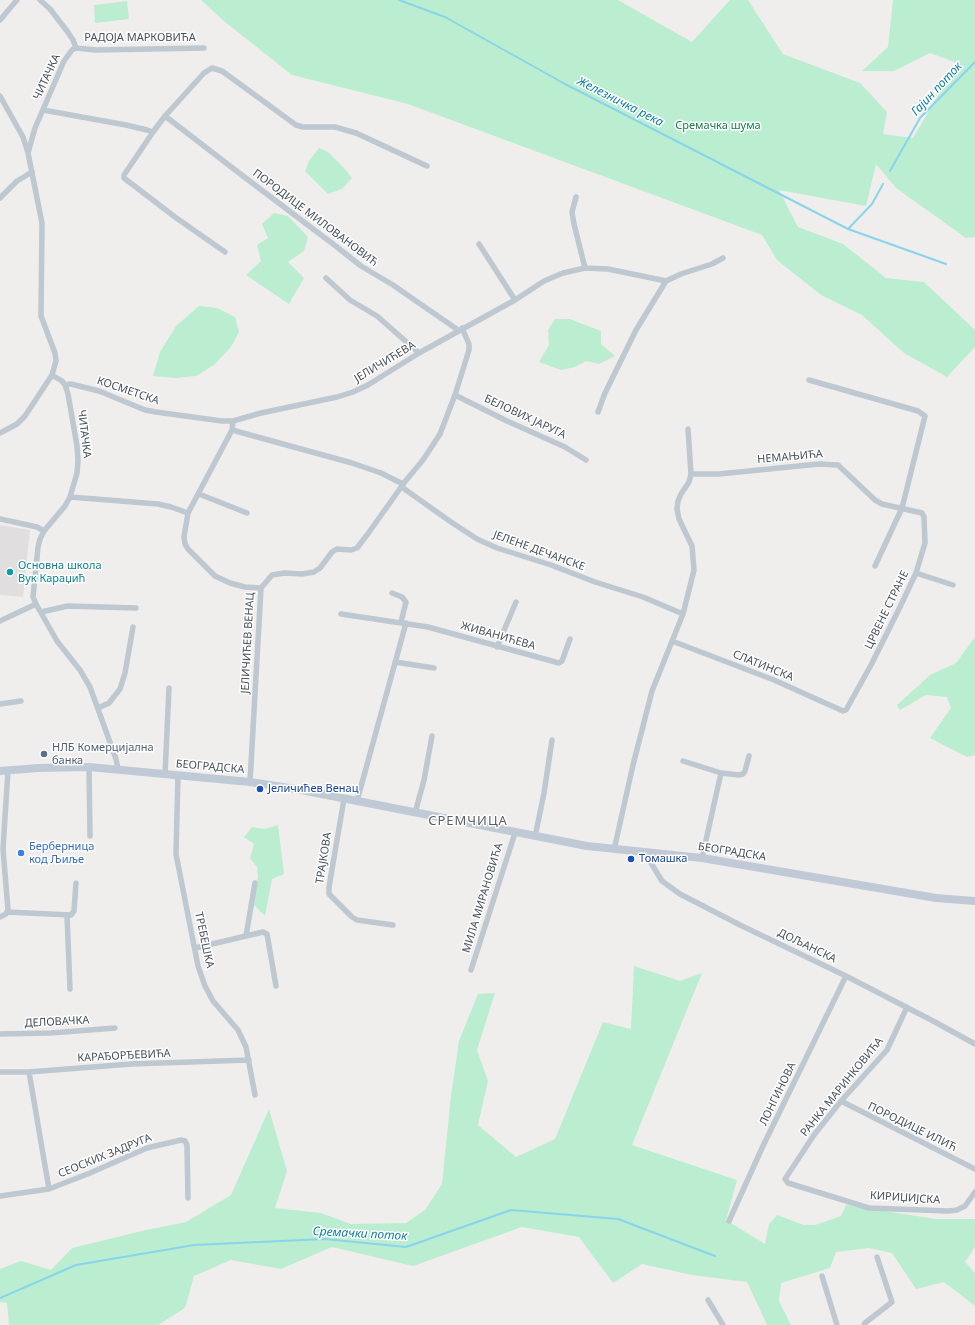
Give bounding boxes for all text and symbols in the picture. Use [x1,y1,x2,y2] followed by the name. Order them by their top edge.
[84,31,196,45] street label: РАДОЈА МАРКОВИЋА
[31,52,63,102] street label: ЧИТАЧКА
[909,59,965,119] water label: Гајин поток
[574,74,666,130] water label: Железничка река
[675,119,761,133] park label: Сремачка шума
[250,167,380,269] street label: ПОРОДИЦЕ МИЛОВАНОВИЋ
[352,339,418,385] street label: ЈЕЛИЧИЋЕВА
[95,374,161,408] street label: КОСМЕТСКА
[482,392,568,442] street label: БЕЛОВИХ ЈАРУГА
[74,409,94,459] street label: ЧИТАЧКА
[757,448,823,466] street label: НЕМАЊИЋА
[491,528,587,574] street label: ЈЕЛЕНЕ ДЕЧАНСКЕ
[18,559,102,585] place label: Основна школа Вук Караџић
[5,567,15,577] marker: Основна школа Вук Караџић
[862,569,912,651] street label: ЦРВЕНЕ СТРАНЕ
[239,592,257,694] street label: ЈЕЛИЧИЋЕВ ВЕНАЦ
[459,619,537,653] street label: ЖИВАНИЋЕВА
[731,648,795,684] street label: СЛАТИНСКА
[52,741,154,767] place label: НЛБ Комерцијална банка
[39,749,49,759] marker: НЛБ Комерцијална банка
[175,757,245,777] street label: БЕОГРАДСКА
[268,782,358,796] place label: Јеличићев Венац
[255,784,265,794] marker: Јеличићев Венац
[428,813,508,829] district label: СРЕМЧИЦА
[313,831,335,885] street label: ТРАЈКОВА
[29,840,94,866] place label: Берберница код Љиље
[697,840,767,864] street label: БЕОГРАДСКА
[460,841,506,955] street label: МИЛА МИРАНОВИЋА
[16,848,26,858] marker: Берберница код Љиље
[639,852,687,866] place label: Томашка
[626,854,636,864] marker: Томашка
[192,911,216,969] street label: ТРЕБЕШКА
[776,926,838,966] street label: ДОЉАНСКА
[24,1014,90,1030] street label: ДЕЛОВАЧКА
[798,1035,886,1139] street label: РАНКА МАРИНКОВИЋА
[77,1047,171,1065] street label: КАРАЂОРЂЕВИЋА
[757,1060,799,1128] street label: ЛОНГИНОВА
[866,1100,958,1154] street label: ПОРОДИЦЕ ИЛИЋ
[56,1131,154,1181] street label: СЕОСКИХ ЗАДРУГА
[869,1189,941,1207] street label: КИРИЏИЈСКА
[312,1224,408,1244] water label: Сремачки поток

